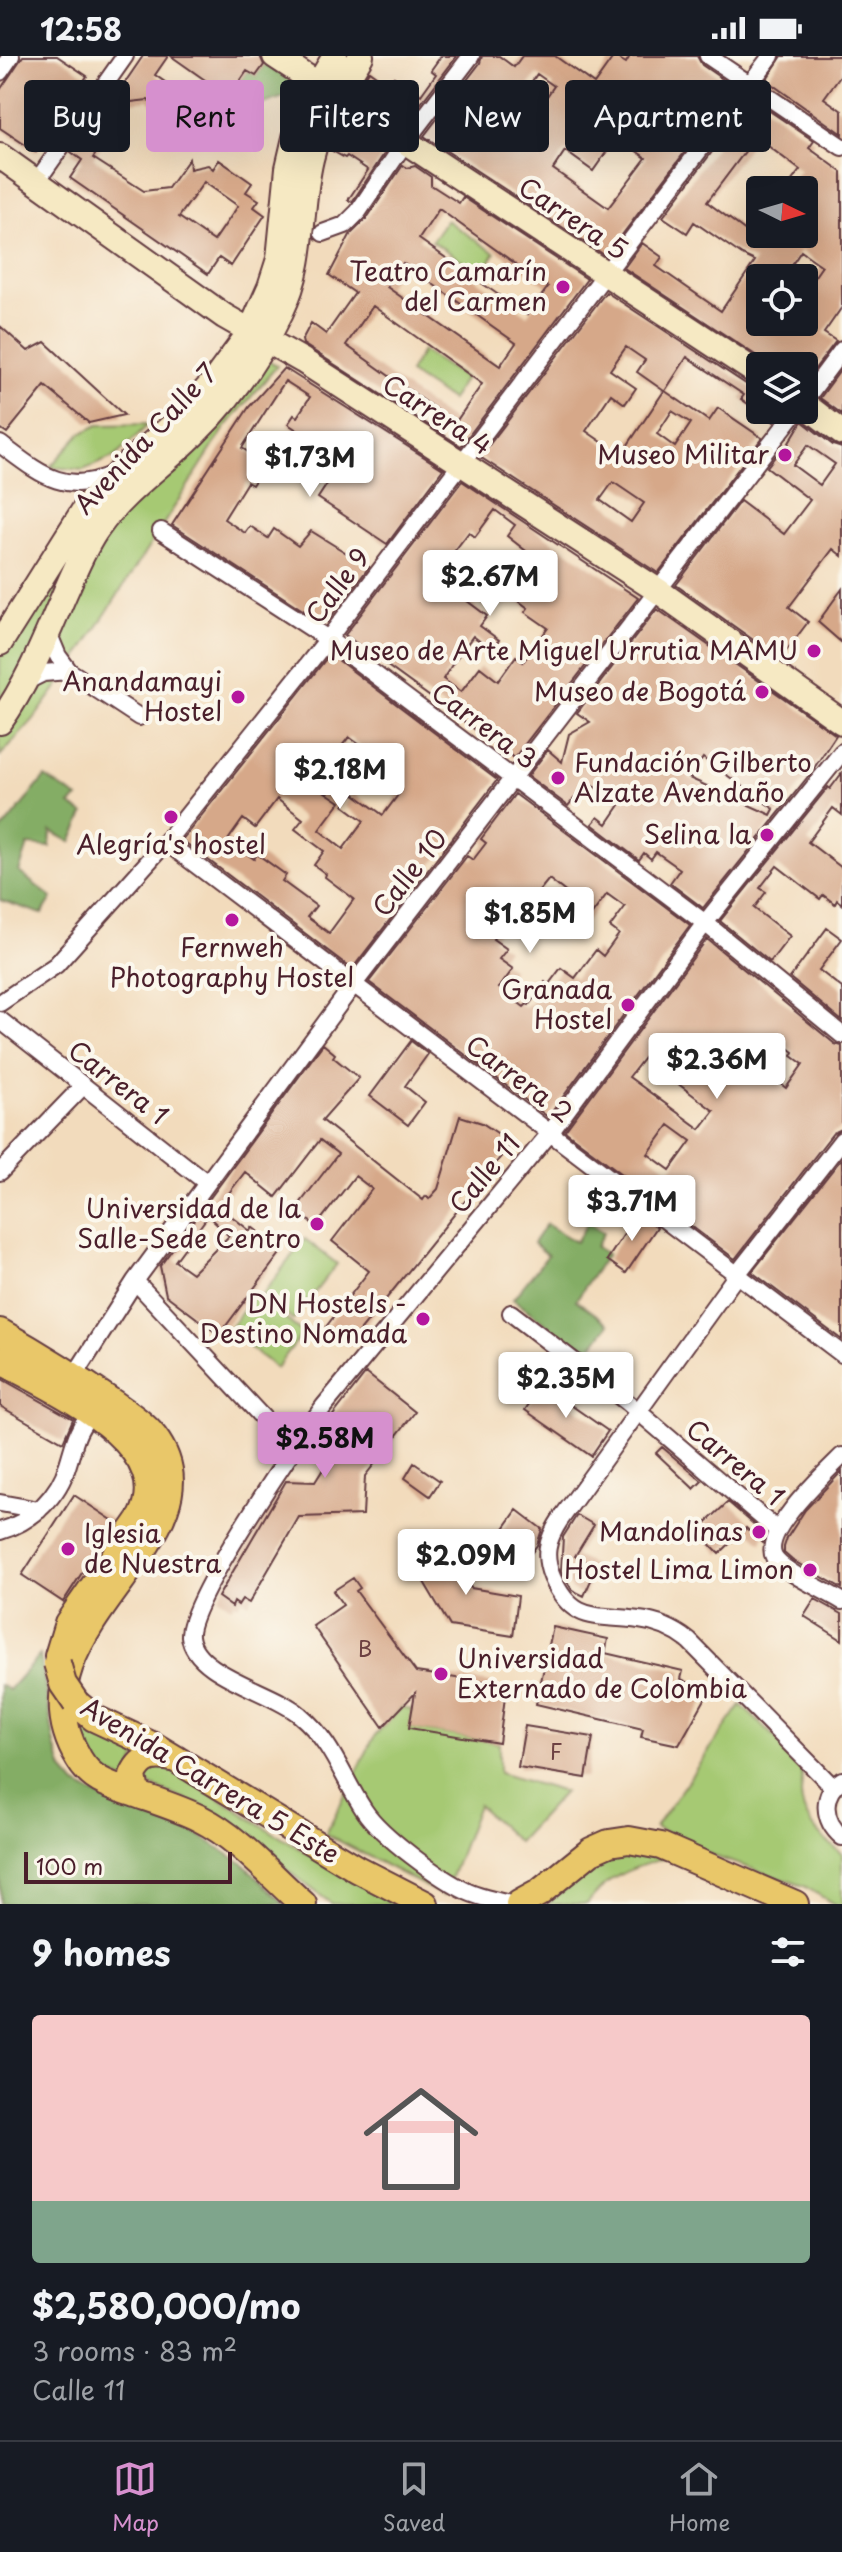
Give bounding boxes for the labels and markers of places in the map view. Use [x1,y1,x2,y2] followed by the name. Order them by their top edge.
[349,251,547,320] place label: Teatro Camarín del Carmen
[554,278,572,296] marker: Teatro Camarín del Carmen
[245,431,375,499] pin: $1.73M
[597,434,769,473] place label: Museo Militar
[776,446,794,464] marker: Museo Militar
[425,550,555,618] pin: $2.67M
[330,630,798,669] place label: Museo de Arte Miguel Urrutia MAMU
[805,642,823,660] marker: Museo de Arte Miguel Urrutia MAMU
[63,661,222,730] place label: Anandamayi Hostel
[534,671,747,710] place label: Museo de Bogotá
[753,683,771,701] marker: Museo de Bogotá
[229,688,247,706] marker: Anandamayi Hostel
[574,742,812,811] place label: Fundación Gilberto Alzate Avendaño
[275,743,405,811] pin: $2.18M
[549,769,567,787] marker: Fundación Gilberto Alzate Avendaño
[162,808,180,826] marker: Alegría's hostel
[644,814,752,853] place label: Selina la
[76,824,266,863] place label: Alegría's hostel
[758,826,776,844] marker: Selina la
[465,887,595,955] pin: $1.85M
[223,911,241,929] marker: Fernweh Photography Hostel
[110,927,354,996] place label: Fernweh Photography Hostel
[501,969,613,1038] place label: Granada Hostel
[619,996,637,1014] marker: Granada Hostel
[652,1033,782,1101] pin: $2.36M
[567,1175,697,1243] pin: $3.71M
[77,1188,301,1257] place label: Universidad de la Salle-Sede Centro
[308,1215,326,1233] marker: Universidad de la Salle-Sede Centro
[200,1283,408,1352] place label: DN Hostels - Destino Nomada
[414,1310,432,1328] marker: DN Hostels - Destino Nomada
[501,1352,631,1420] pin: $2.35M
[260,1412,390,1480] pin: $2.58M
[599,1511,743,1550] place label: Mandolinas
[84,1513,221,1582] place label: Iglesia de Nuestra
[750,1523,768,1541] marker: Mandolinas
[401,1529,531,1597] pin: $2.09M
[59,1540,77,1558] marker: Iglesia de Nuestra
[564,1549,794,1588] place label: Hostel Lima Limon
[801,1561,819,1579] marker: Hostel Lima Limon
[457,1638,747,1707] place label: Universidad Externado de Colombia
[432,1665,450,1683] marker: Universidad Externado de Colombia

